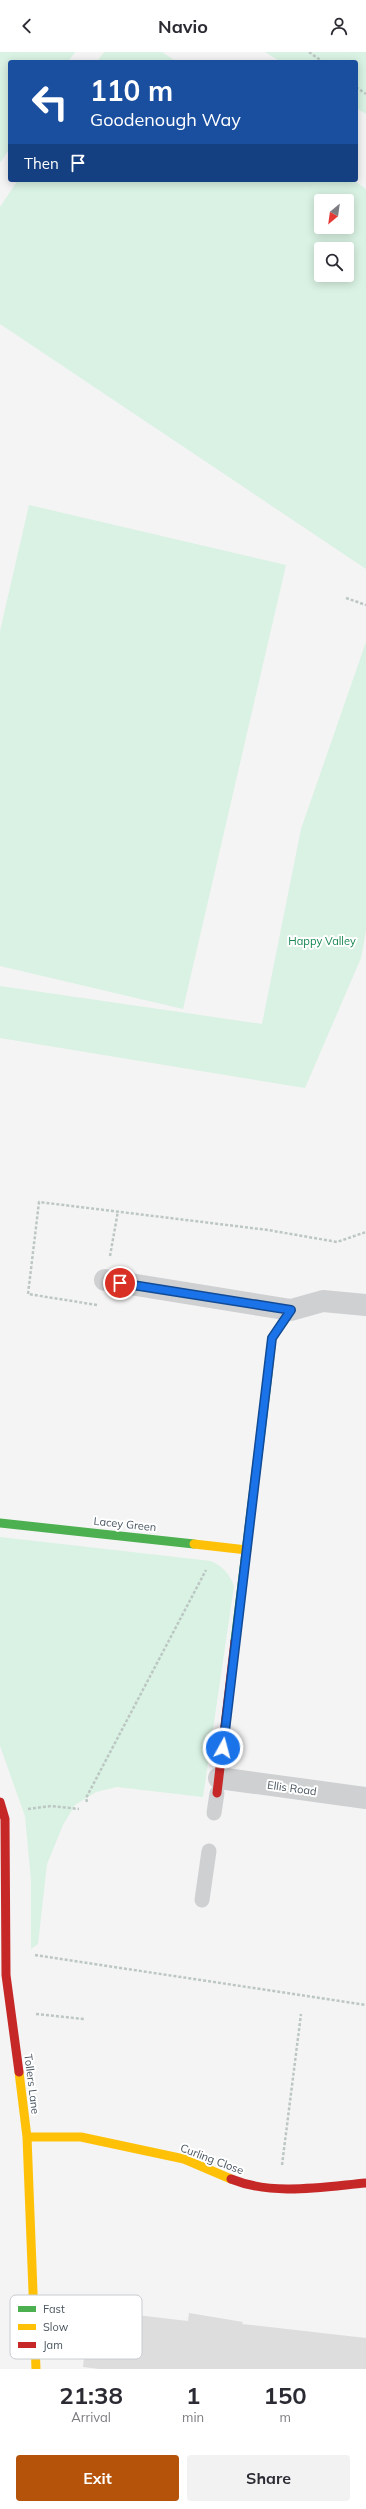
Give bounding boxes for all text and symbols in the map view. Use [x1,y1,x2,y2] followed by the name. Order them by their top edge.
[16,15,38,37] icon: back
[158,15,208,38] text: Navio
[328,15,350,37] icon: person
[90,73,173,108] text: 110 m
[24,76,76,128] icon: left
[90,108,241,131] text: Goodenough Way
[67,152,89,174] icon: arrive
[24,154,59,173] text: Then
[314,194,354,234] north arrow
[314,194,354,282] map controls
[314,242,354,282] button: search
[288,934,356,948] park label: Happy Valley
[103,1266,137,1300] pin
[109,1272,131,1294] icon: arrive
[93,1514,157,1534] street label: Lacey Green
[202,1727,244,1769] position arrow
[266,1778,318,1798] street label: Ellis Road
[21,2053,43,2115] street label: Tollers Lane
[178,2140,246,2178] street label: Curling Close
[10,2295,142,2359] legend
[43,2302,65,2316] text: Fast
[43,2320,69,2334] text: Slow
[43,2338,63,2352] text: Jam
[59,2380,123,2410] text: 21:38
[186,2380,200,2410] text: 1
[264,2380,307,2410] text: 150
[71,2409,111,2425] text: Arrival
[182,2409,204,2425] text: min
[279,2409,291,2425] text: m
[16,2455,179,2501] button: Exit
[187,2455,350,2501] button: Share

